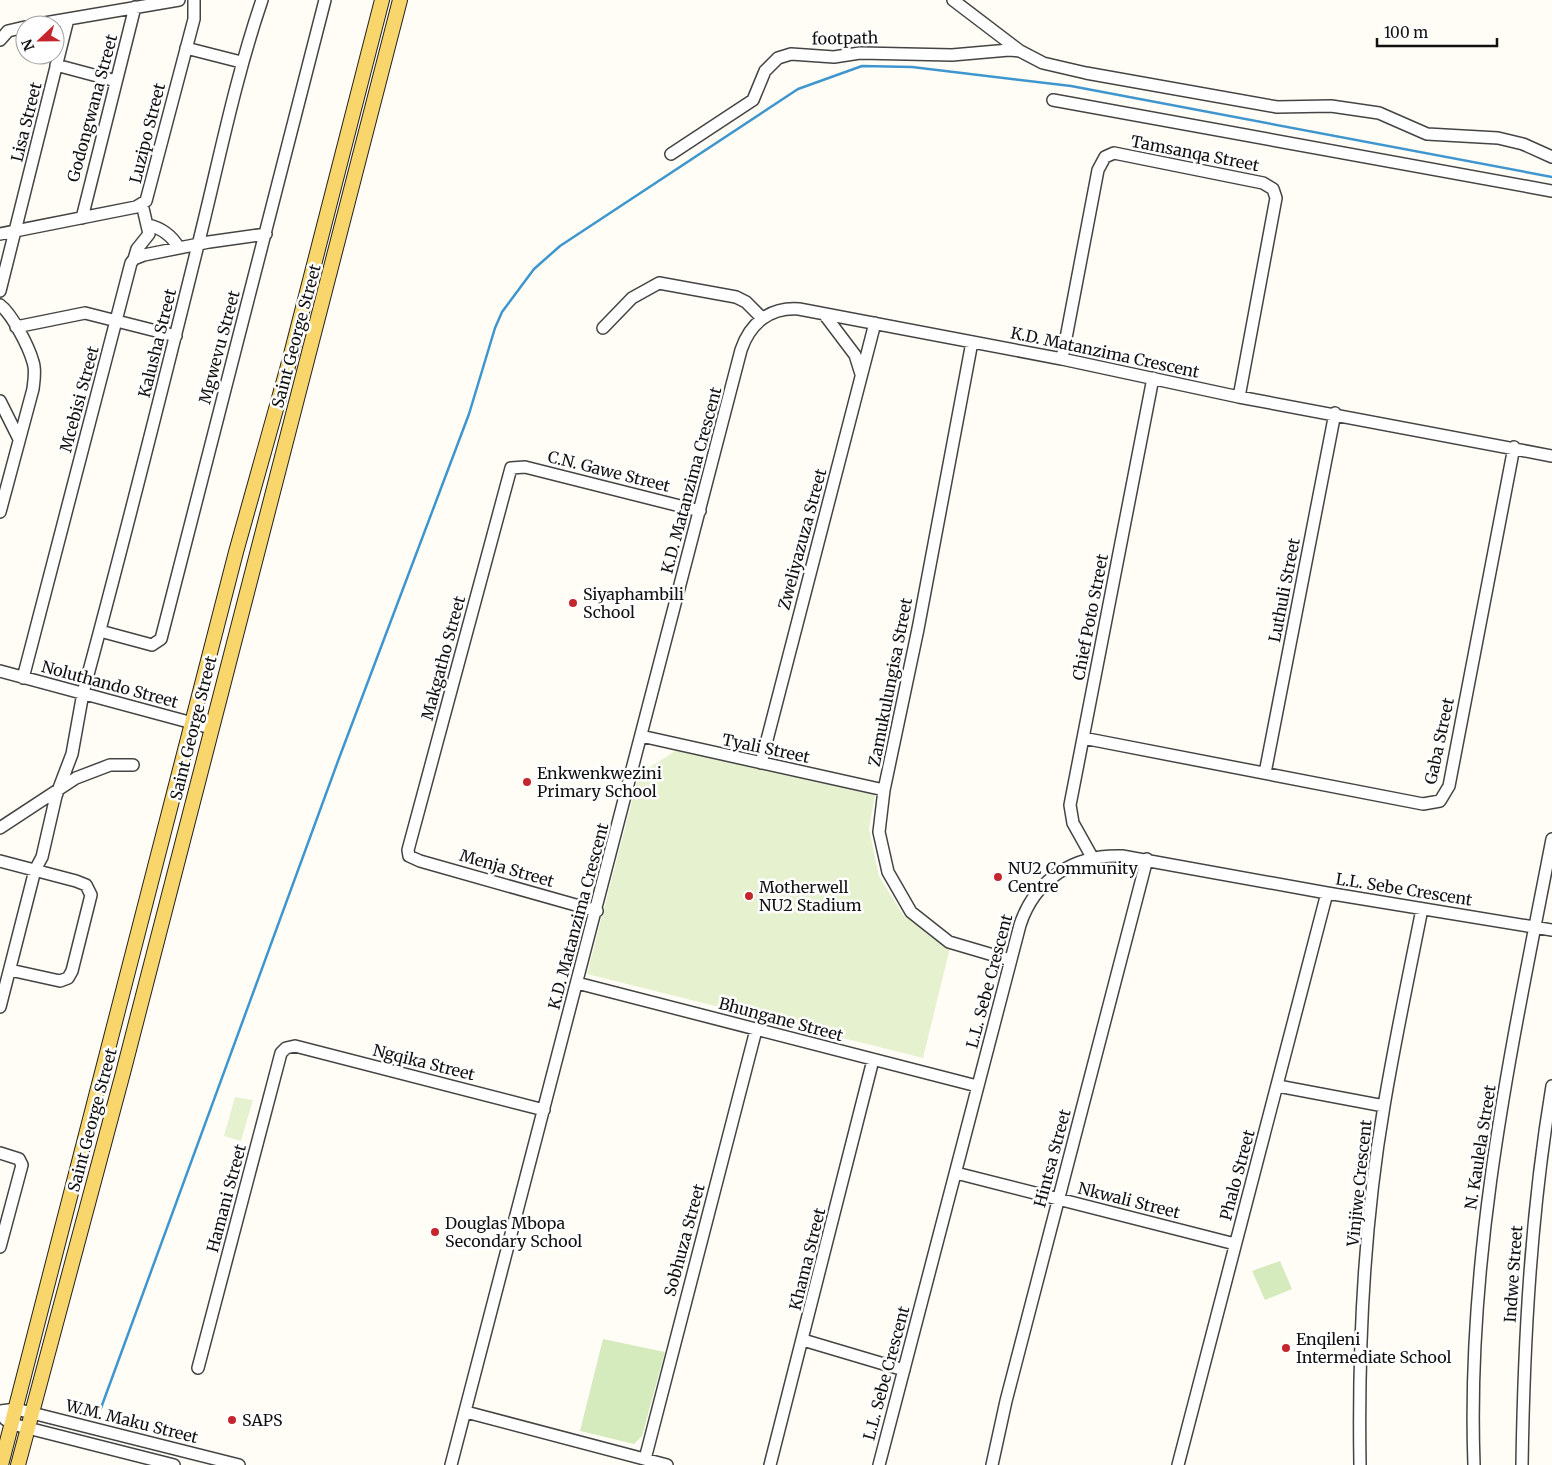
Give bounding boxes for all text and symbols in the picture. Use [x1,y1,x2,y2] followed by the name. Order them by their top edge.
[15,15,65,65] north arrow
[1377,15,1497,47] scale bar
[1384,23,1428,42] text: 100 m
[812,27,879,49] street label: footpath
[63,31,122,184] street label: Godongwana Street
[18,36,38,53] text: N
[6,79,46,164] street label: Lisa Street
[125,80,169,185] street label: Luzipo Street
[1129,131,1262,175] street label: Tamsanqa Street
[267,261,325,410] street label: Saint George Street
[134,286,180,399] street label: Kalusha Street
[194,287,244,406] street label: Mgwevu Street
[1009,322,1202,382] street label: K.D. Matanzima Crescent
[55,343,103,454] street label: Mcebisi Street
[656,384,726,575] street label: K.D. Matanzima Crescent
[546,446,673,496] street label: C.N. Gawe Street
[774,466,831,612] street label: Zweliyazuza Street
[1264,536,1304,644] street label: Luthuli Street
[1068,551,1112,682] street label: Chief Poto Street
[583,584,684,622] place label: Siyaphambili School
[417,593,469,722] street label: Makgatho Street
[864,595,916,768] street label: Zamukulungisa Street
[567,597,579,609] marker: Siyaphambili School
[165,653,221,802] street label: Saint George Street
[39,656,181,712] street label: Noluthando Street
[1420,695,1458,786] street label: Gaba Street
[720,729,812,767] street label: Tyali Street
[537,763,662,801] place label: Enkwenkwezini Primary School
[521,776,533,788] marker: Enkwenkwezini Primary School
[543,820,613,1011] street label: K.D. Matanzima Crescent
[458,845,557,891] street label: Menja Street
[1008,858,1138,896] place label: NU2 Community Centre
[1334,868,1474,910] street label: L.L. Sebe Crescent
[992,871,1004,883] marker: NU2 Community Centre
[759,877,862,915] place label: Motherwell NU2 Stadium
[743,890,755,902] marker: Motherwell NU2 Stadium
[961,911,1017,1050] street label: L.L. Sebe Crescent
[717,993,846,1045] street label: Bhungane Street
[371,1040,478,1084] street label: Ngqika Street
[63,1045,121,1194] street label: Saint George Street
[1460,1082,1500,1211] street label: N. Kaulela Street
[1029,1106,1075,1209] street label: Hintsa Street
[1342,1118,1376,1248] street label: Vinjiwe Crescent
[1215,1127,1259,1223] street label: Phalo Street
[202,1141,250,1254] street label: Hamani Street
[1076,1178,1183,1223] street label: Nkwali Street
[659,1181,709,1299] street label: Sobhuza Street
[785,1205,830,1312] street label: Khama Street
[445,1213,582,1251] place label: Douglas Mbopa Secondary School
[1500,1224,1526,1323] street label: Indwe Street
[429,1226,441,1238] marker: Douglas Mbopa Secondary School
[858,1303,914,1442] street label: L.L. Sebe Crescent
[1296,1329,1452,1367] place label: Enqileni Intermediate School
[1280,1342,1292,1354] marker: Enqileni Intermediate School
[63,1395,201,1447] street label: W.M. Maku Street
[242,1410,282,1430] place label: SAPS
[226,1414,238,1426] marker: SAPS

